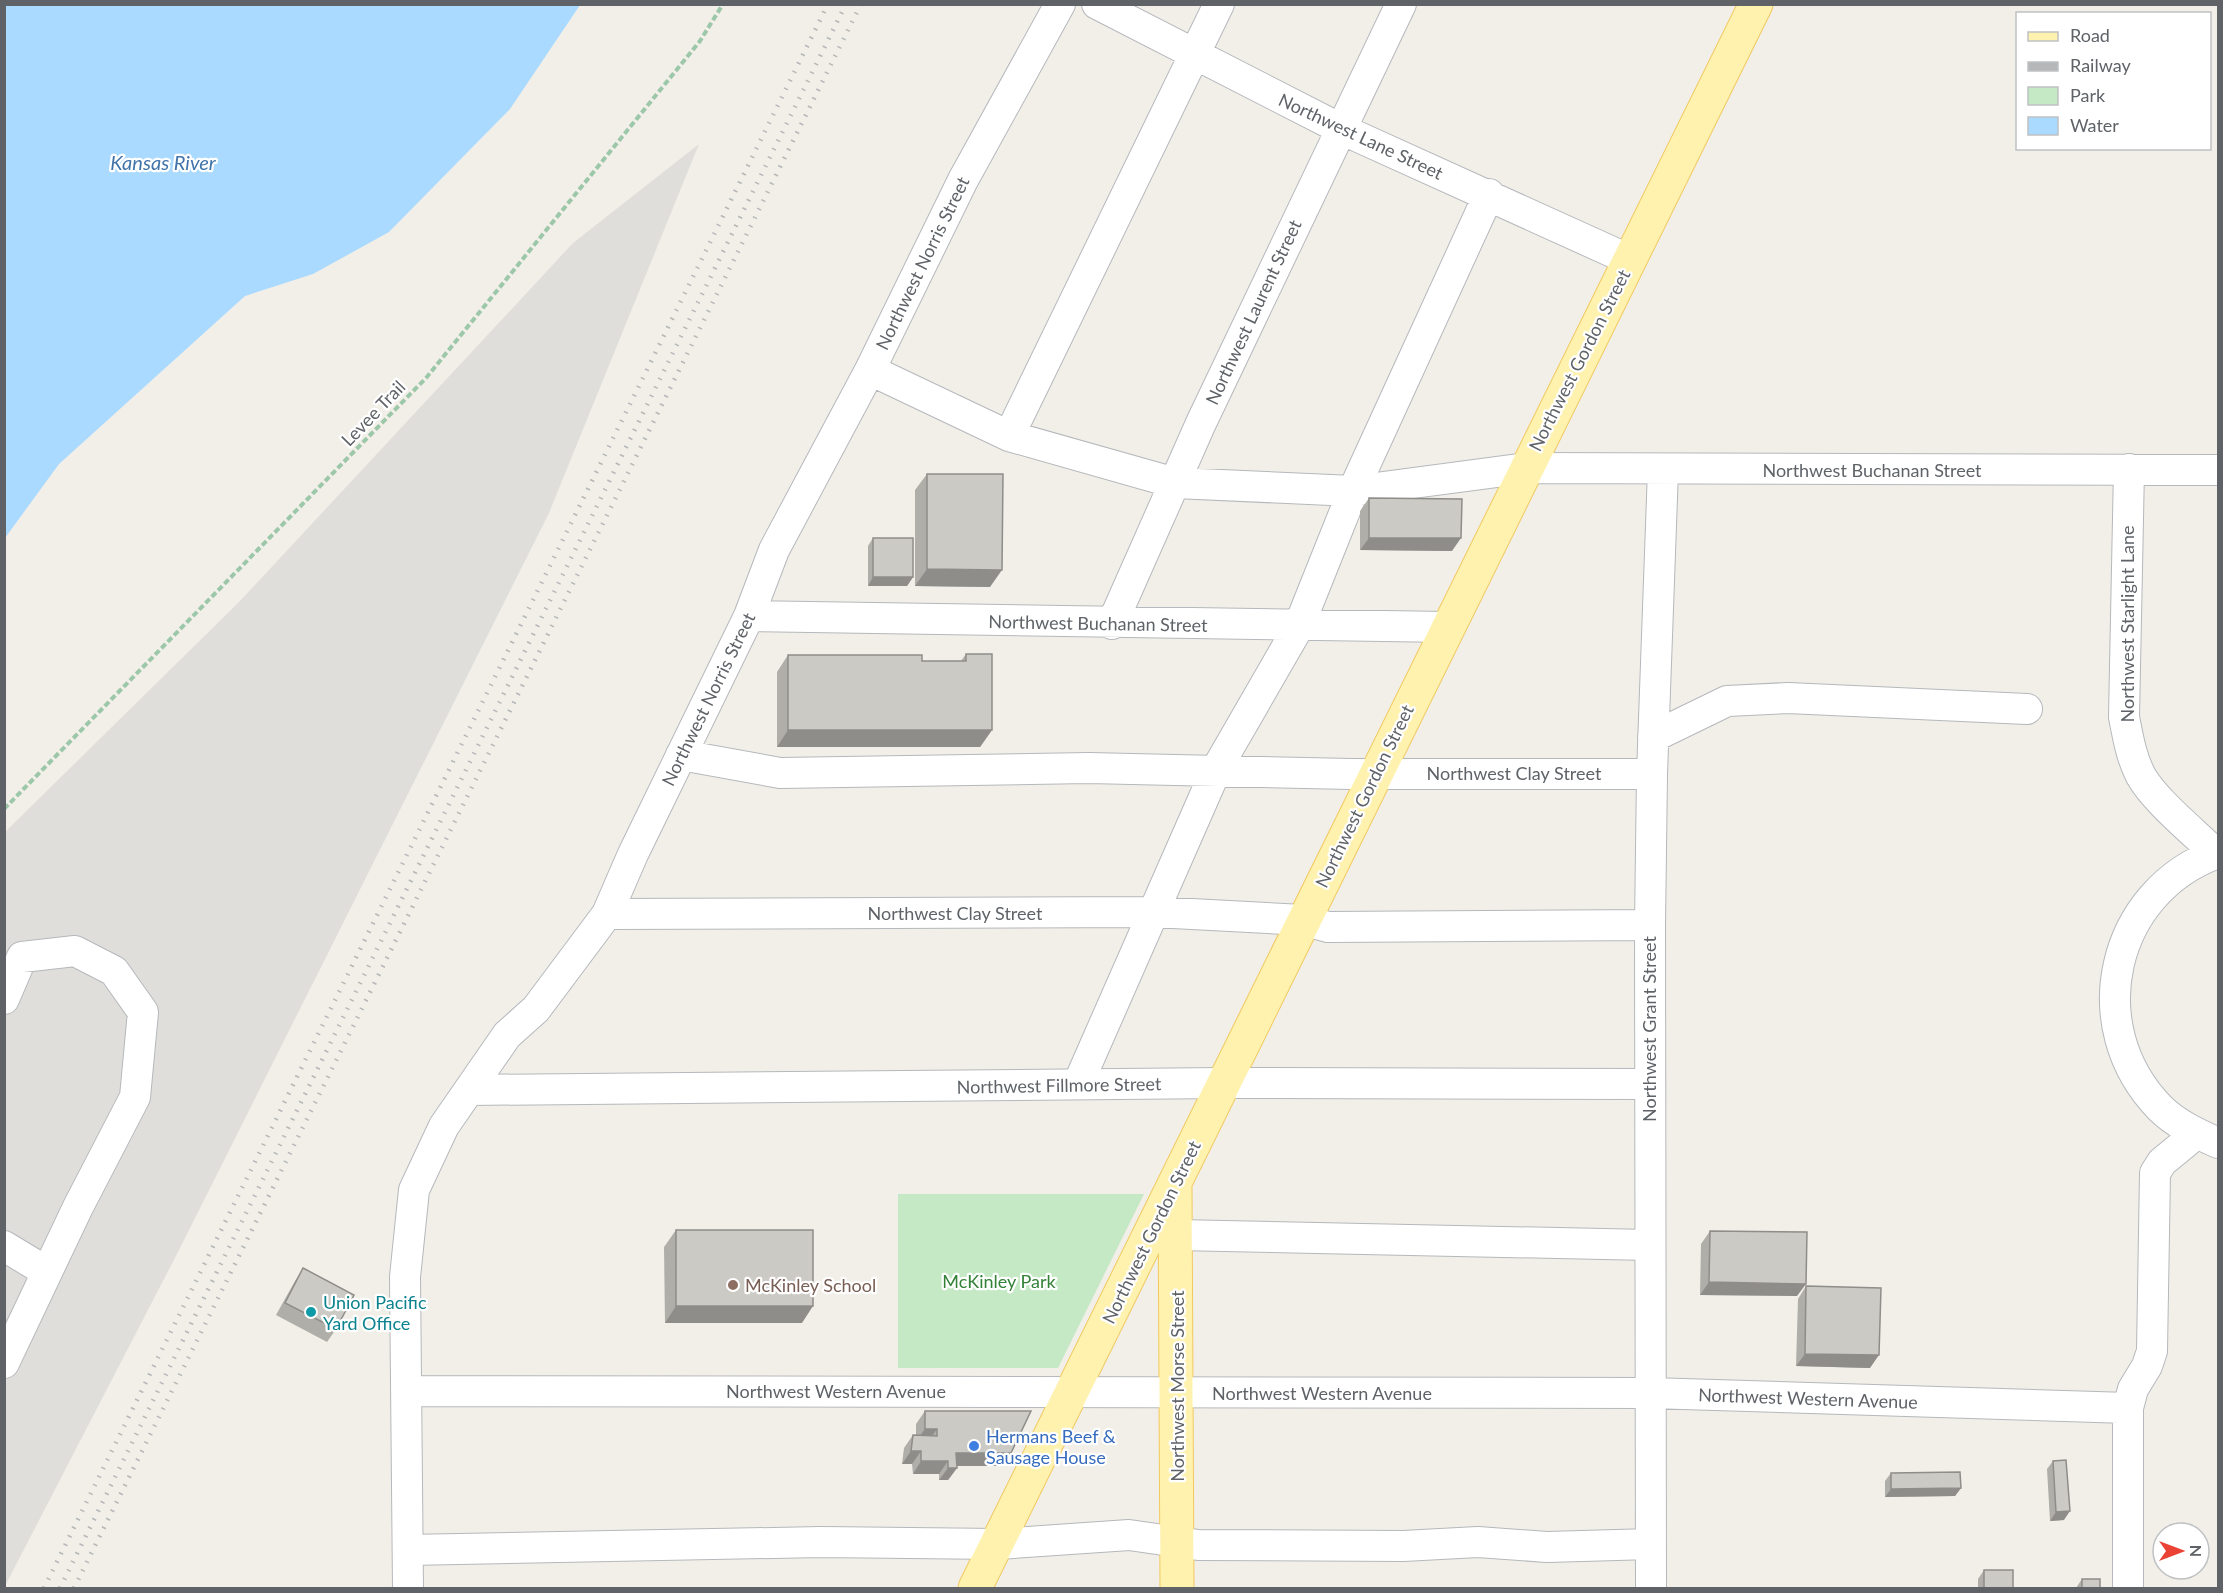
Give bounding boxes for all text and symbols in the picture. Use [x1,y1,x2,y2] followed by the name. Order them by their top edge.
[2016,12,2211,150] legend
[2070,24,2110,46] text: Road
[2070,54,2131,76] text: Railway
[2070,84,2106,106] text: Park
[1275,88,1447,184] street label: Northwest Lane Street
[2070,114,2119,136] text: Water
[110,150,217,174] water label: Kansas River
[870,172,974,353] street label: Northwest Norris Street
[1200,216,1306,408] street label: Northwest Laurent Street
[1524,265,1635,454] street label: Northwest Gordon Street
[336,376,410,450] street label: Levee Trail
[1762,459,1982,481] street label: Northwest Buchanan Street
[2116,525,2138,723] street label: Northwest Starlight Lane
[656,608,760,789] street label: Northwest Norris Street
[988,610,1208,636] street label: Northwest Buchanan Street
[1310,700,1418,891] street label: Northwest Gordon Street
[1427,762,1602,784] street label: Northwest Clay Street
[868,902,1043,924] street label: Northwest Clay Street
[1638,936,1660,1122] street label: Northwest Grant Street
[956,1072,1162,1098] street label: Northwest Fillmore Street
[1097,1136,1205,1327] street label: Northwest Gordon Street
[942,1270,1057,1292] park label: McKinley Park
[745,1274,876,1296] place label: McKinley School
[726,1278,740,1292] marker: McKinley School
[1166,1290,1188,1482] street label: Northwest Morse Street
[323,1291,427,1334] place label: Union Pacific Yard Office
[304,1305,318,1319] marker: Union Pacific Yard Office
[726,1380,946,1402] street label: Northwest Western Avenue
[1212,1382,1432,1404] street label: Northwest Western Avenue
[1698,1383,1918,1413] street label: Northwest Western Avenue
[986,1425,1116,1468] place label: Hermans Beef & Sausage House
[967,1439,981,1453] marker: Hermans Beef & Sausage House
[2151,1521,2211,1581] north arrow
[2187,1545,2206,1557] text: N

